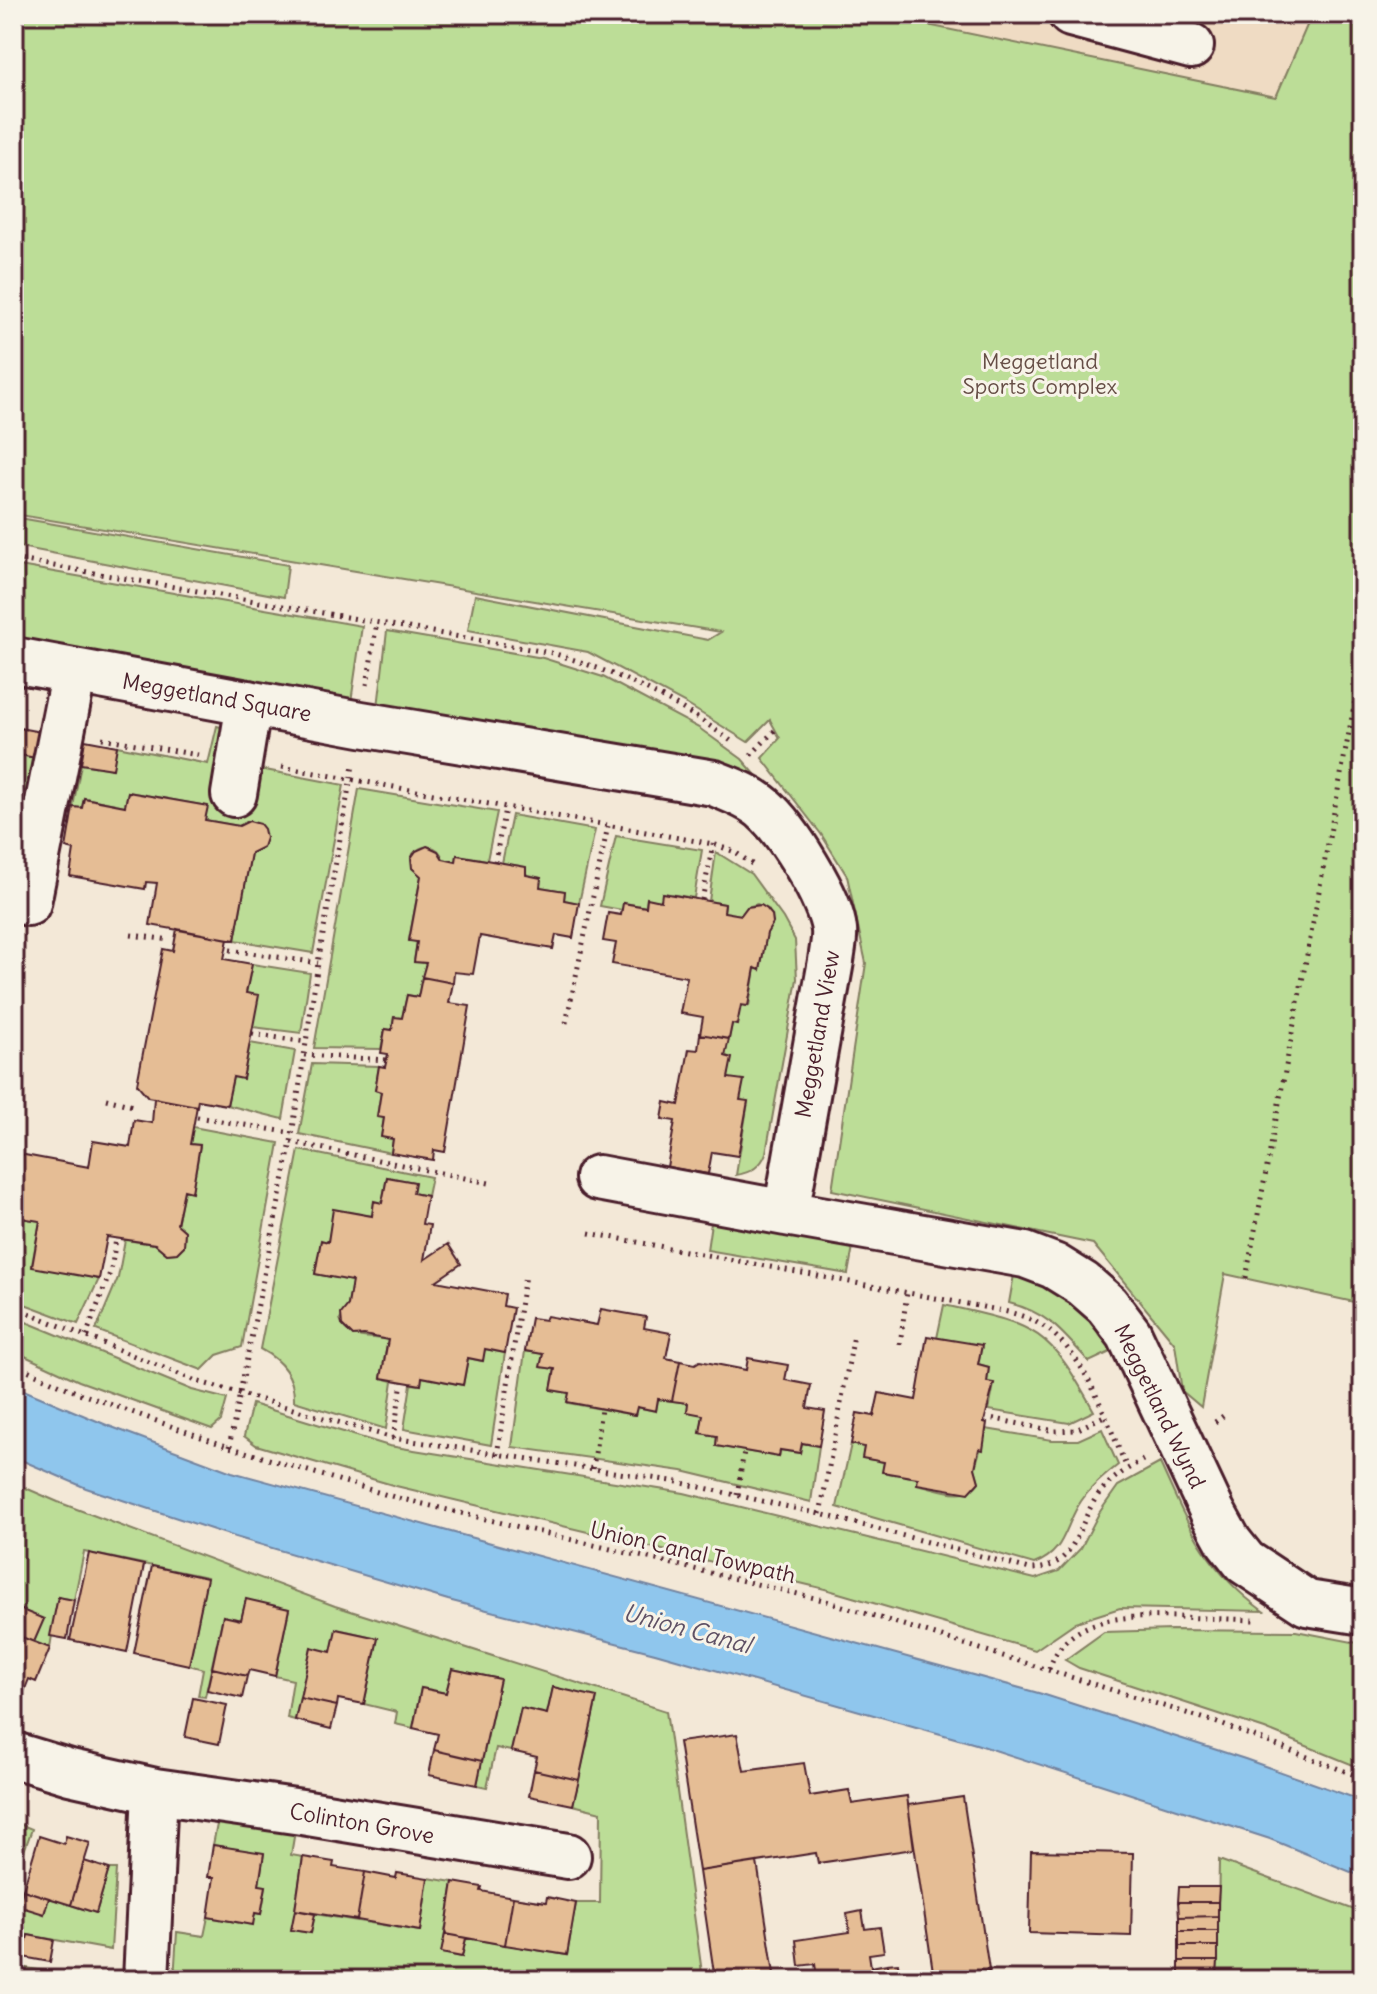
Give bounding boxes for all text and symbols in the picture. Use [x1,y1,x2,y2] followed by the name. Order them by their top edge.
[963,347,1118,400] park label: Meggetland Sports Complex
[120,667,314,727] street label: Meggetland Square
[788,948,846,1120] street label: Meggetland View
[1108,1319,1212,1493] street label: Meggetland Wynd
[587,1515,799,1589] street label: Union Canal Towpath
[620,1597,758,1660] water label: Union Canal
[288,1797,436,1849] street label: Colinton Grove

